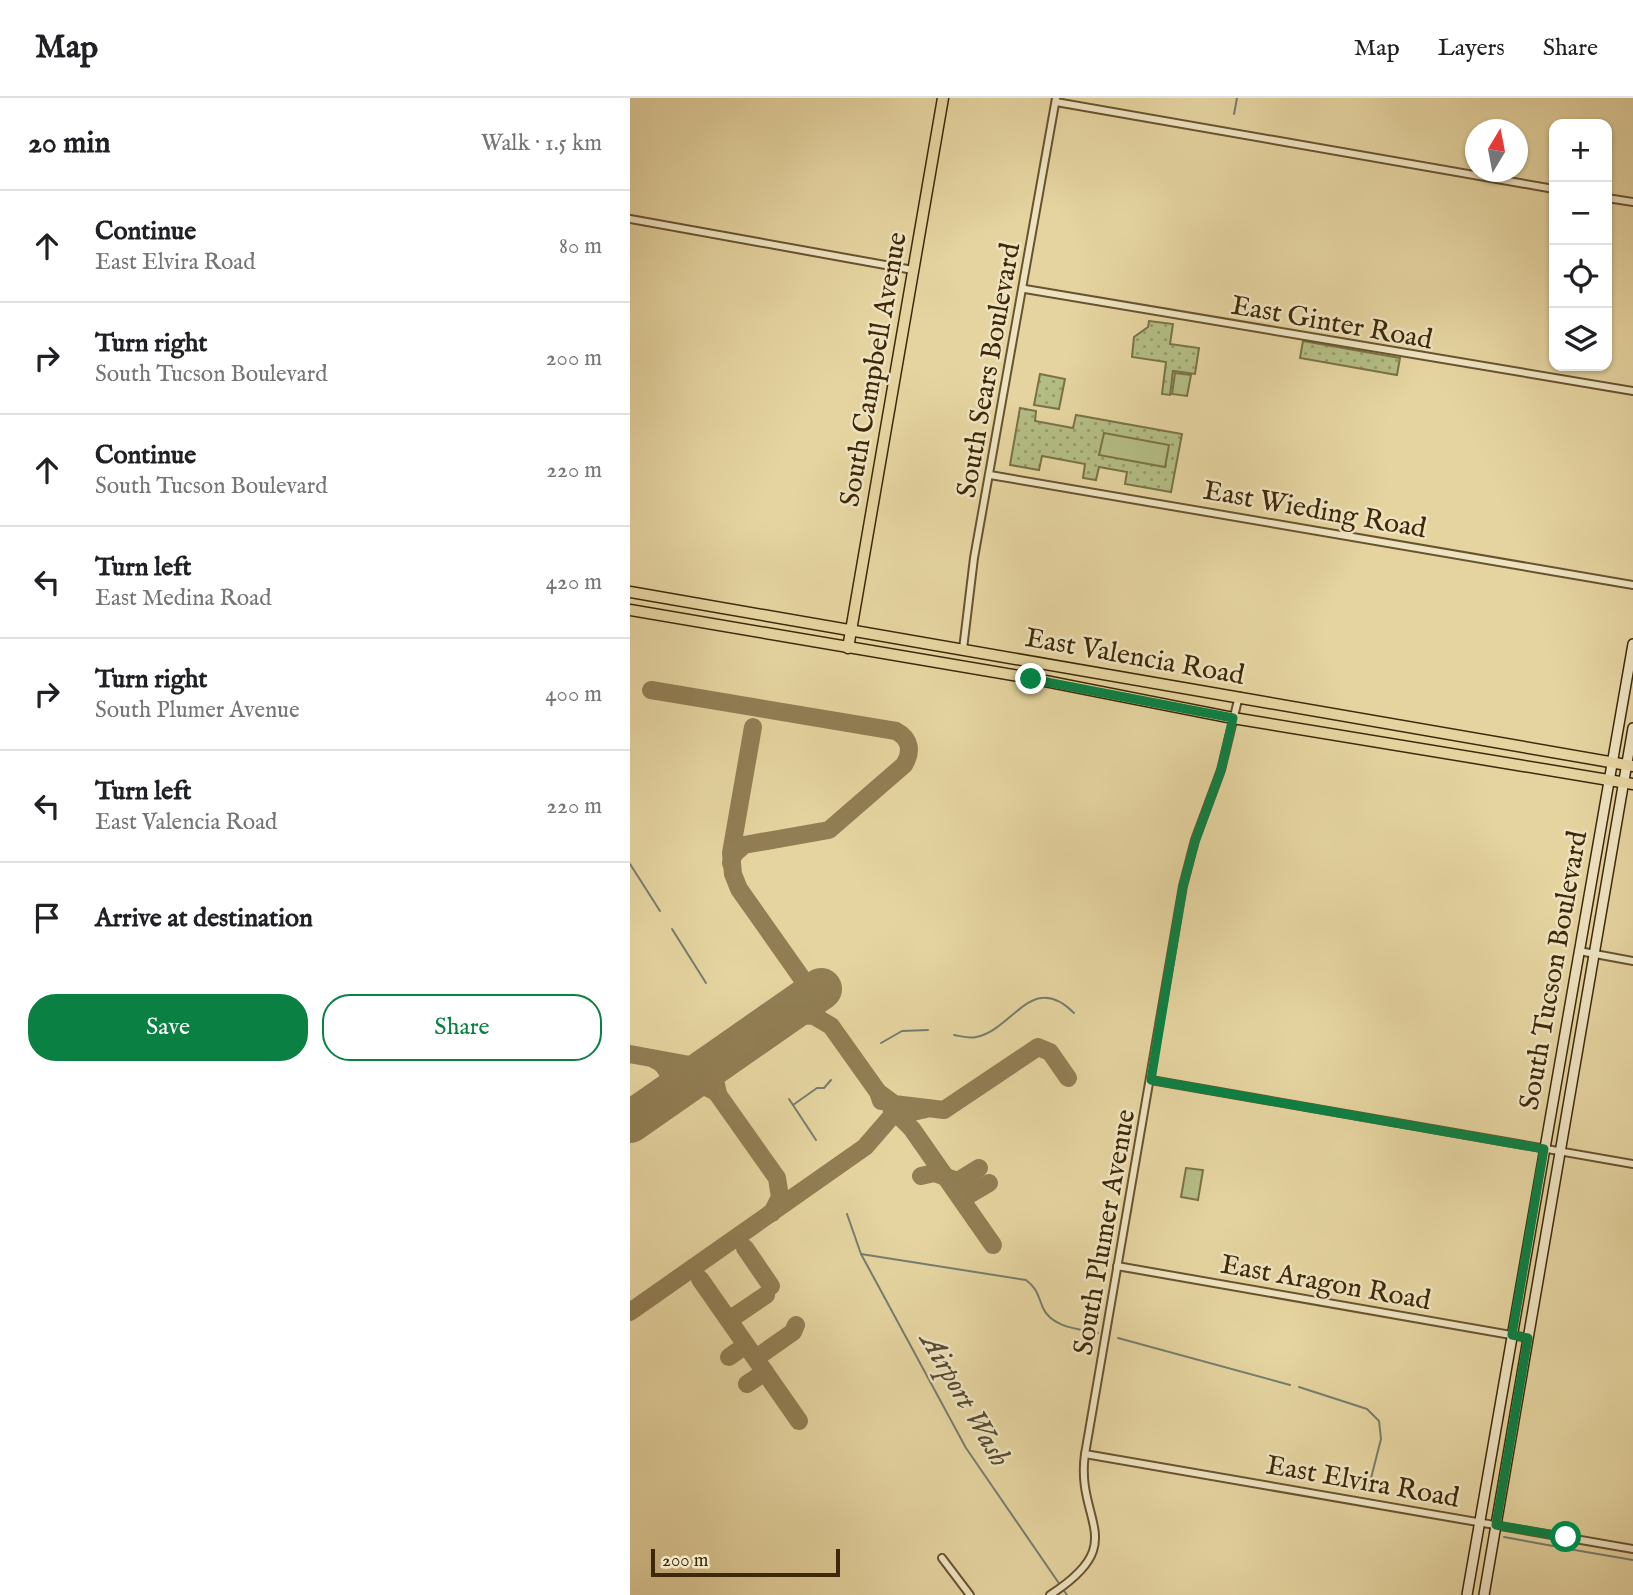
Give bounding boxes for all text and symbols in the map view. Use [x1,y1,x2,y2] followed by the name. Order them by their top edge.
[35,27,98,69] text: Map
[1354,33,1400,64] text: Map
[1438,33,1505,64] text: Layers
[1543,33,1598,64] text: Share
[1465,119,1528,182] north arrow
[1549,119,1612,371] map controls
[1549,119,1612,182] button: +
[28,125,111,163] text: 20 min
[481,129,602,158] text: Walk · 1.5 km
[1549,182,1612,245] button: −
[95,215,196,248] text: Continue
[28,227,66,265] icon: ahead
[833,229,916,509] street label: South Campbell Avenue
[559,232,602,261] text: 80 m
[950,240,1029,501] street label: South Sears Boulevard
[1549,245,1612,308] button: locate
[95,248,256,277] text: East Elvira Road
[1228,289,1435,358] street label: East Ginter Road
[1549,308,1612,371] button: layers
[95,327,208,360] text: Turn right
[28,339,66,377] icon: right
[546,344,602,373] text: 200 m
[95,360,327,389] text: South Tucson Boulevard
[95,439,196,472] text: Continue
[28,451,66,489] icon: ahead
[546,456,602,485] text: 220 m
[95,472,327,501] text: South Tucson Boulevard
[1200,474,1429,547] street label: East Wieding Road
[95,551,192,584] text: Turn left
[28,563,66,601] icon: left
[546,568,602,597] text: 420 m
[95,584,271,613] text: East Medina Road
[1022,621,1247,694] street label: East Valencia Road
[95,663,208,696] text: Turn right
[1015,663,1046,694] route end
[28,675,66,713] icon: right
[545,680,602,709] text: 400 m
[95,696,300,725] text: South Plumer Avenue
[95,775,192,808] text: Turn left
[28,787,66,825] icon: left
[546,792,602,821] text: 220 m
[95,808,277,837] text: East Valencia Road
[1513,828,1596,1113] street label: South Tucson Boulevard
[28,899,66,937] icon: arrive
[95,902,313,935] text: Arrive at destination
[28,994,308,1061] button: Save
[322,994,602,1061] button: Share
[1067,1107,1144,1358] street label: South Plumer Avenue
[1218,1248,1433,1319] street label: East Aragon Road
[909,1323,1018,1474] water label: Airport Wash
[1263,1448,1462,1517] street label: East Elvira Road
[1550,1521,1581,1552] route start
[651,1546,840,1578] scale bar
[662,1549,708,1573] text: 200 m

